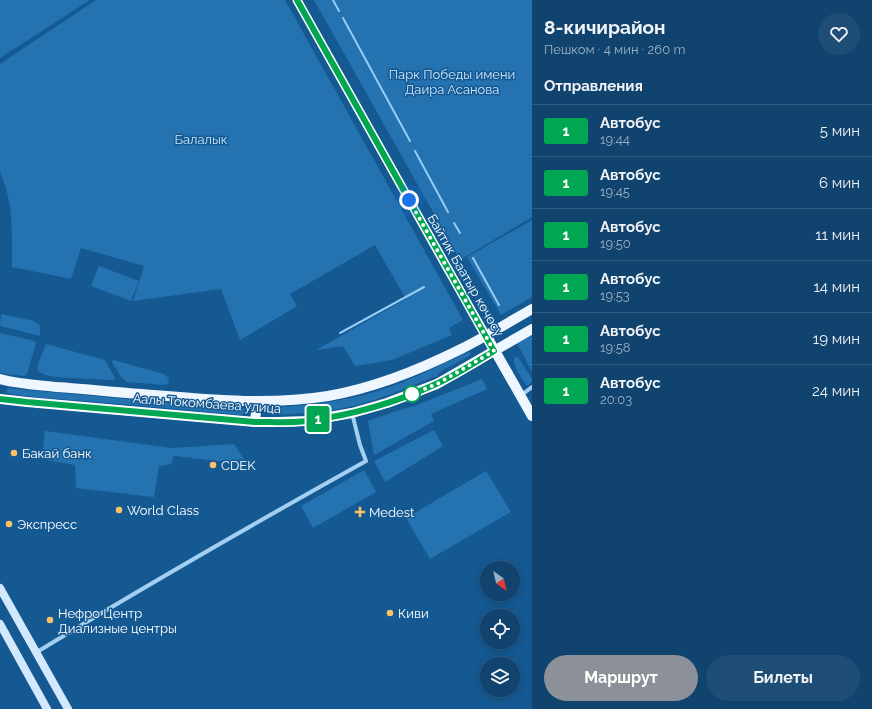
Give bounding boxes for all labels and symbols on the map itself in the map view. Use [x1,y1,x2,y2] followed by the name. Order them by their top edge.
[389,67,515,97] park label: Парк Победы имени Даира Асанова
[174,132,228,147] park label: Балалык
[399,190,419,210] your location
[424,211,507,339] street label: Байтик Баатыр көчөсү
[403,385,421,403] unlabelled marker
[132,391,282,416] street label: Аалы Токомбаева улица
[305,406,331,432] line badge: 1
[22,446,92,461] place label: Бакай банк
[9,448,19,458] marker: Бакай банк
[221,458,256,473] place label: CDEK
[208,460,218,470] marker: CDEK
[127,503,199,518] place label: World Class
[114,505,124,515] marker: World Class
[369,505,415,520] place label: Medest
[354,506,366,518] marker: Medest
[17,517,77,532] place label: Экспресс
[4,519,14,529] marker: Экспресс
[480,561,520,601] north arrow
[58,606,177,636] place label: Нефро Центр Диализные центры
[398,606,429,621] place label: Киви
[385,608,395,618] marker: Киви
[45,615,55,625] marker: Нефро Центр Диализные центры

